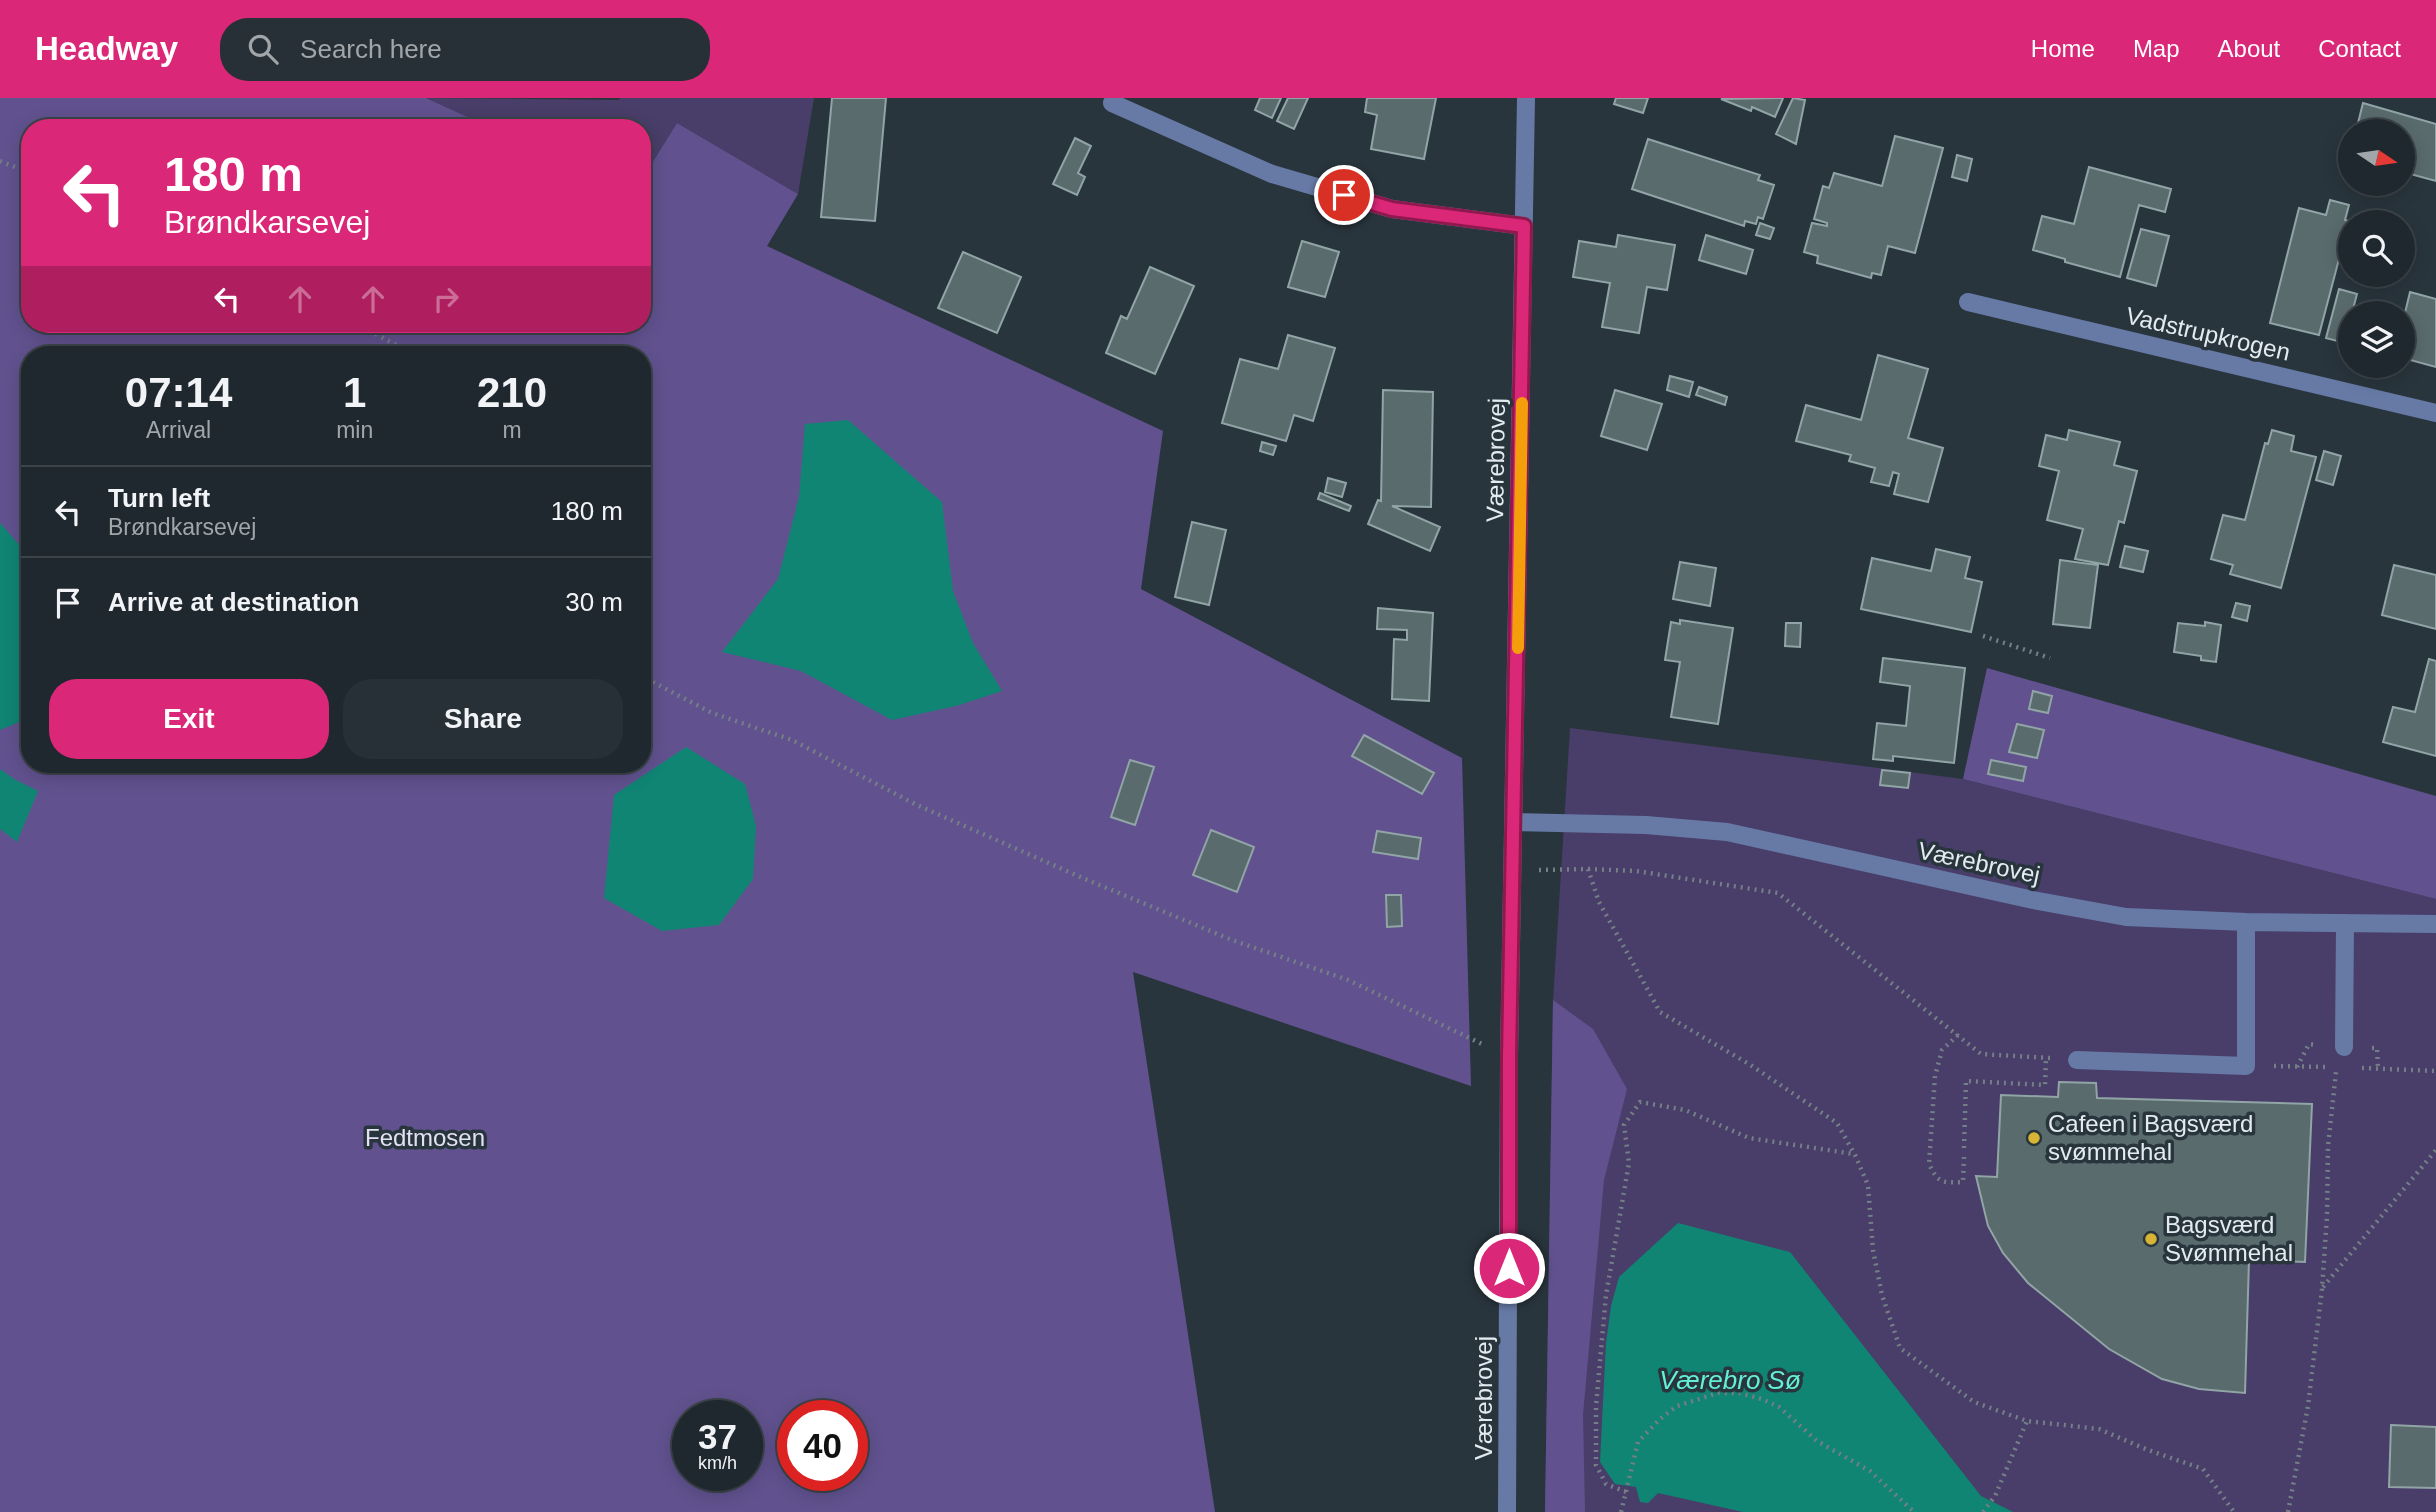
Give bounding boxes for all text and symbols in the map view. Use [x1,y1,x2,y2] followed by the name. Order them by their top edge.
[220,18,710,81] search box
[35,30,178,67] text: Headway
[244,30,282,68] icon: search
[300,34,442,64] text: Search here
[2031,35,2095,62] text: Home
[2133,35,2180,62] text: Map
[2218,35,2280,62] text: About
[2318,35,2401,62] text: Contact
[2338,119,2415,196] north arrow
[2338,119,2415,378] map controls
[49,147,140,238] icon: left
[164,147,303,201] text: 180 m
[1314,165,1374,225] pin
[1325,176,1363,214] icon: arrive
[164,204,370,240] text: Brøndkarsevej
[2338,210,2415,287] button: search
[208,280,246,318] icon: left
[281,280,319,318] icon: ahead
[354,280,392,318] icon: ahead
[427,280,465,318] icon: right
[2123,301,2293,366] street label: Vadstrupkrogen
[2338,301,2415,378] button: layers
[125,369,232,416] text: 07:14
[343,369,366,416] text: 1
[477,369,547,416] text: 210
[1481,398,1510,522] street label: Værebrovej
[146,417,211,443] text: Arrival
[336,417,373,443] text: min
[503,417,522,443] text: m
[108,483,210,513] text: Turn left
[49,493,87,531] icon: left
[551,496,623,526] text: 180 m
[108,514,256,540] text: Brøndkarsevej
[49,584,87,622] icon: arrive
[108,587,359,617] text: Arrive at destination
[565,587,623,617] text: 30 m
[49,679,329,759] button: Exit
[343,679,623,759] button: Share
[1916,836,2043,889] street label: Værebrovej
[2048,1110,2253,1165] place label: Cafeen i Bagsværd svømmehal
[365,1124,485,1151] park label: Fedtmosen
[2026,1130,2042,1146] marker: Cafeen i Bagsværd svømmehal
[2165,1211,2293,1266] place label: Bagsværd Svømmehal
[1472,1231,1546,1305] position arrow
[2143,1231,2159,1247] marker: Bagsværd Svømmehal
[1470,1336,1497,1460] street label: Værebrovej
[1659,1365,1801,1395] water label: Værebro Sø
[777,1400,868,1491] speed limit sign: 40
[698,1417,737,1456] text: 37
[698,1453,737,1473] text: km/h

